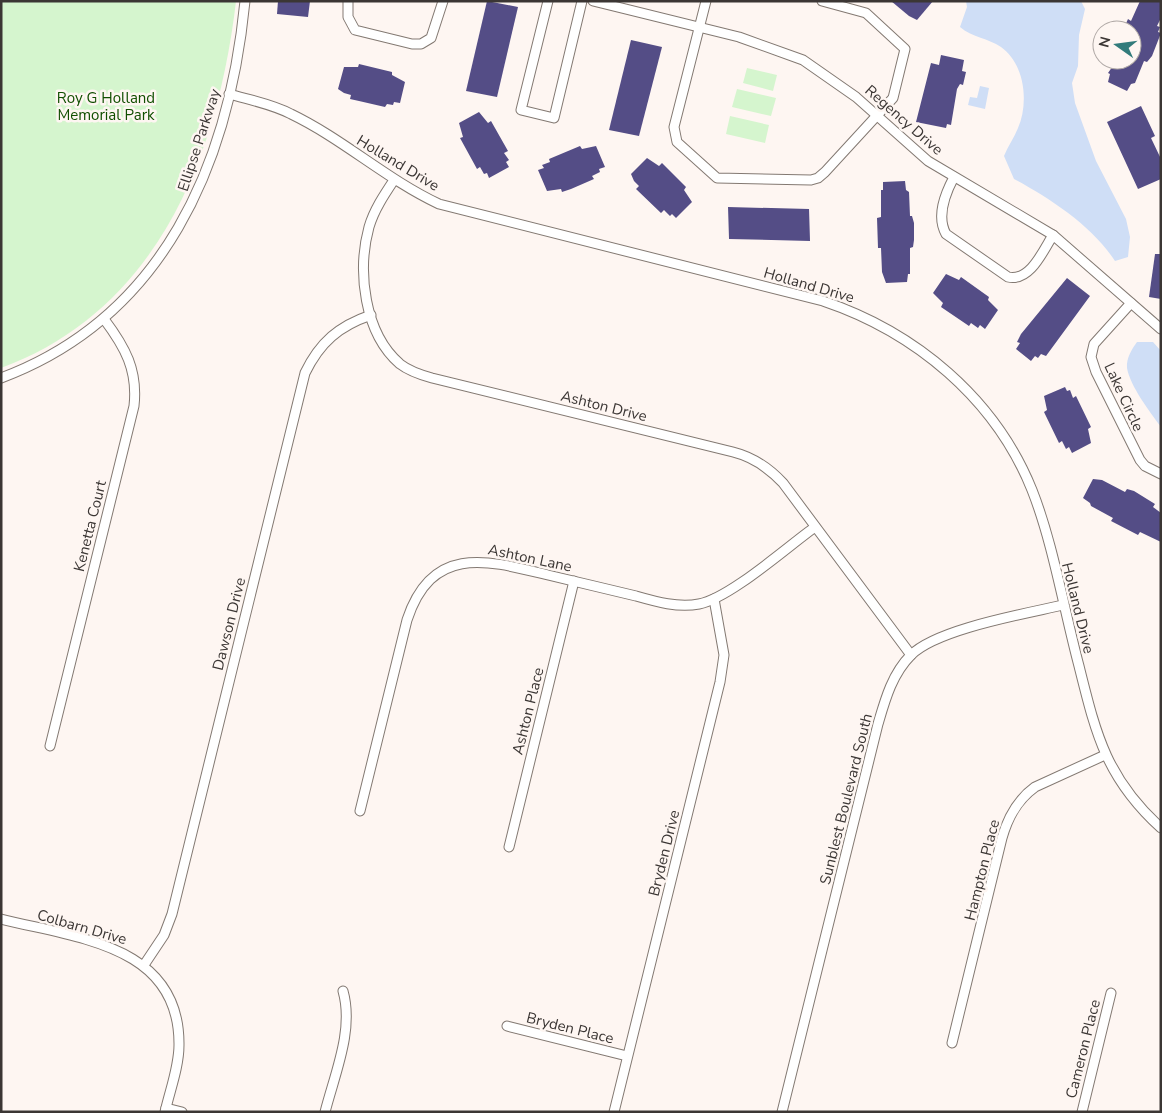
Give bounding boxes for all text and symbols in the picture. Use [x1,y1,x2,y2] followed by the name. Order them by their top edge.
[1092,20,1142,70] north arrow
[1094,35,1115,49] text: N
[861,81,947,159] street label: Regency Drive
[173,86,225,194] street label: Ellipse Parkway
[57,88,155,125] park label: Roy G Holland Memorial Park
[353,130,443,196] street label: Holland Drive
[761,263,857,307] street label: Holland Drive
[1099,360,1149,434] street label: Lake Circle
[559,386,649,426] street label: Ashton Drive
[69,478,111,574] street label: Kenetta Court
[486,539,574,577] street label: Ashton Lane
[1057,560,1099,656] street label: Holland Drive
[208,575,250,673] street label: Dawson Drive
[508,665,548,757] street label: Ashton Place
[815,711,877,887] street label: Sunblest Boulevard South
[644,808,684,898] street label: Bryden Drive
[960,817,1004,923] street label: Hampton Place
[35,905,129,949] street label: Colbarn Drive
[1061,997,1105,1101] street label: Cameron Place
[524,1007,616,1049] street label: Bryden Place

